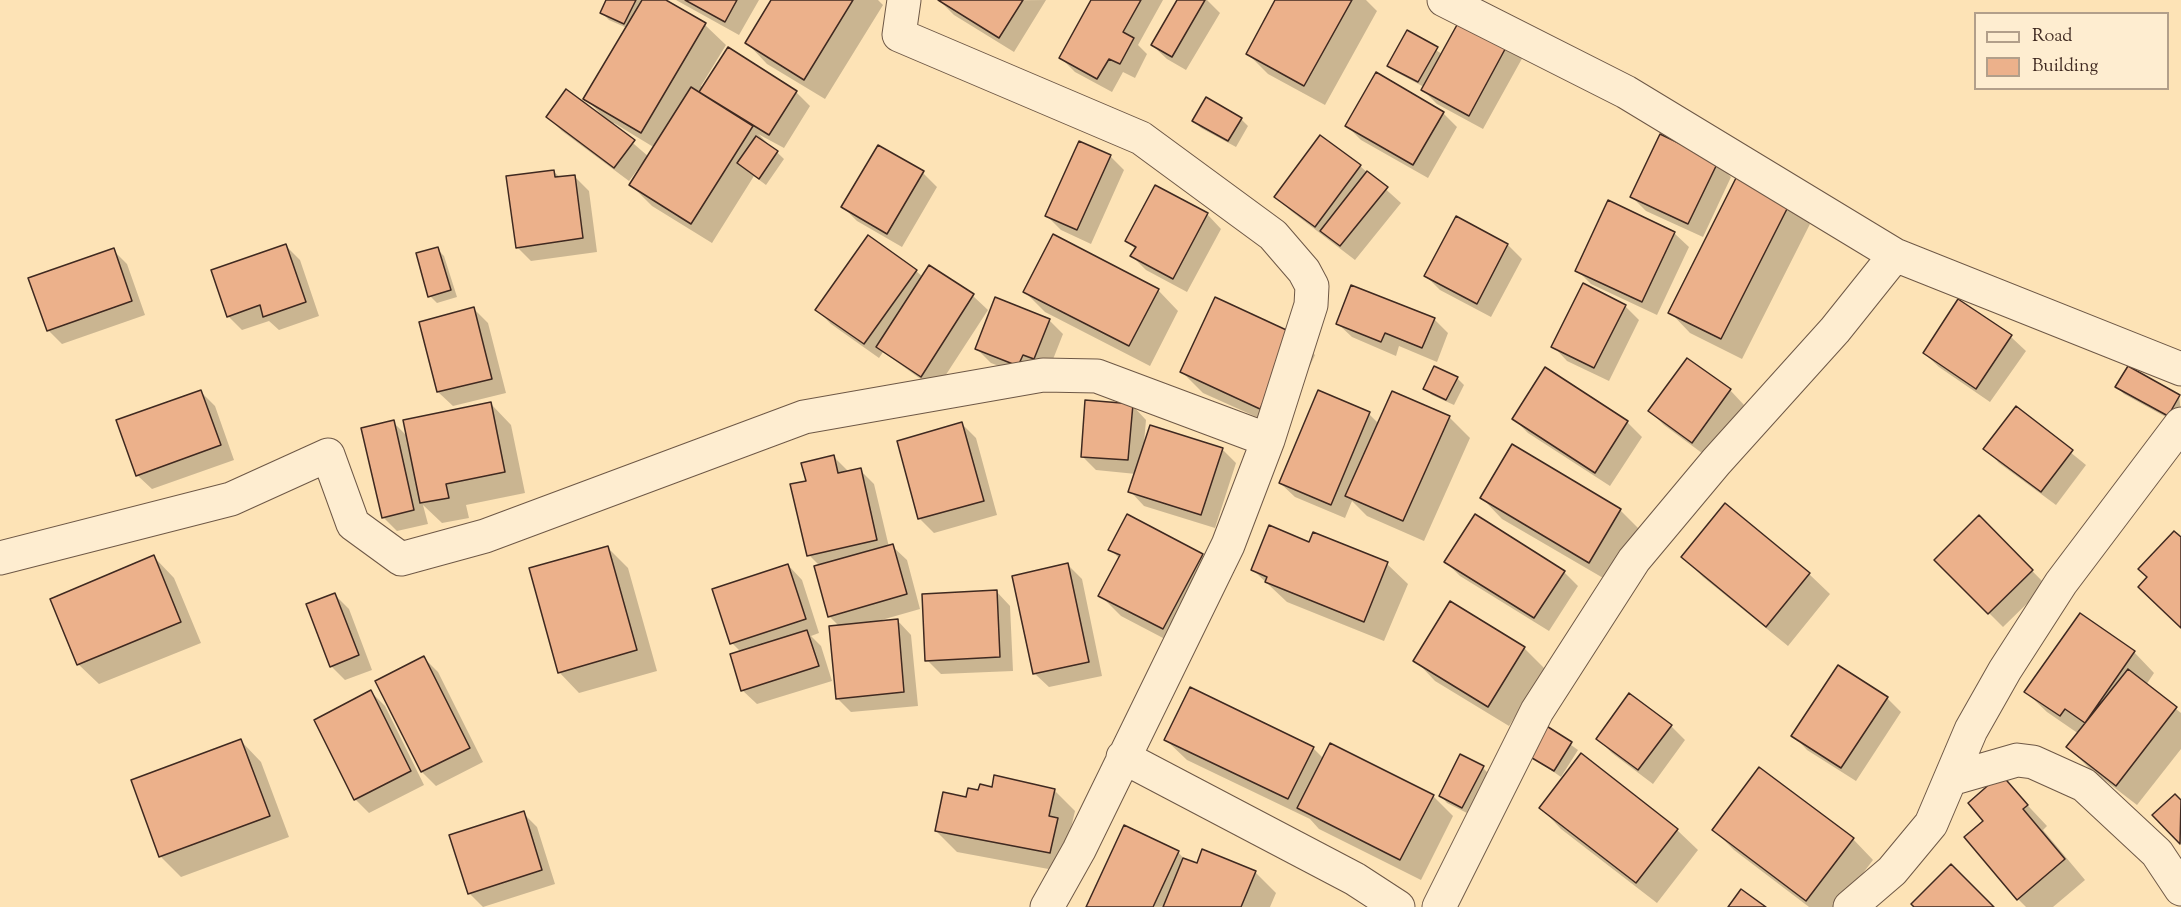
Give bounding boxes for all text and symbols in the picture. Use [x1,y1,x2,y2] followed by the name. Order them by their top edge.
[1974,12,2169,90] legend
[2032,24,2072,50] text: Road
[2032,54,2098,80] text: Building

